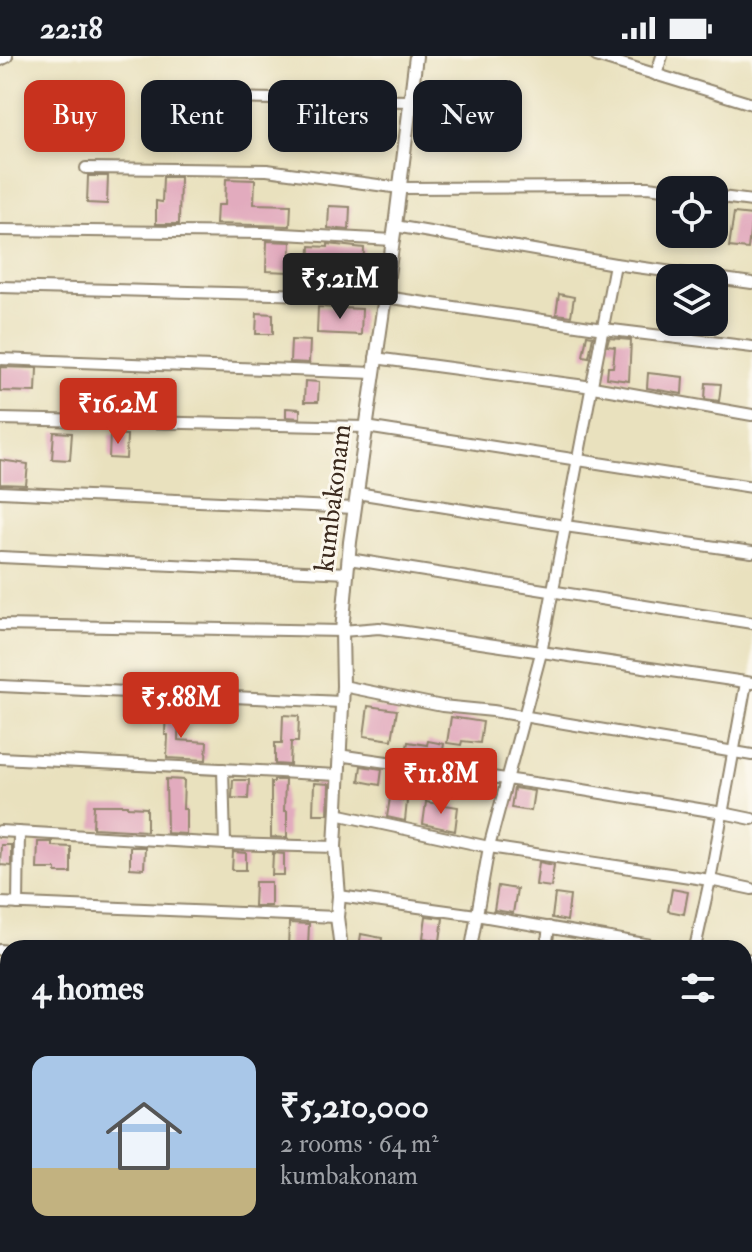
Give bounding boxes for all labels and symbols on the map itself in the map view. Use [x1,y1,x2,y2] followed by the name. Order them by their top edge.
[275,253,405,321] pin: ₹5.21M
[53,378,183,446] pin: ₹16.2M
[307,422,359,574] street label: kumbakonam
[116,672,246,740] pin: ₹5.88M
[376,748,506,816] pin: ₹11.8M

